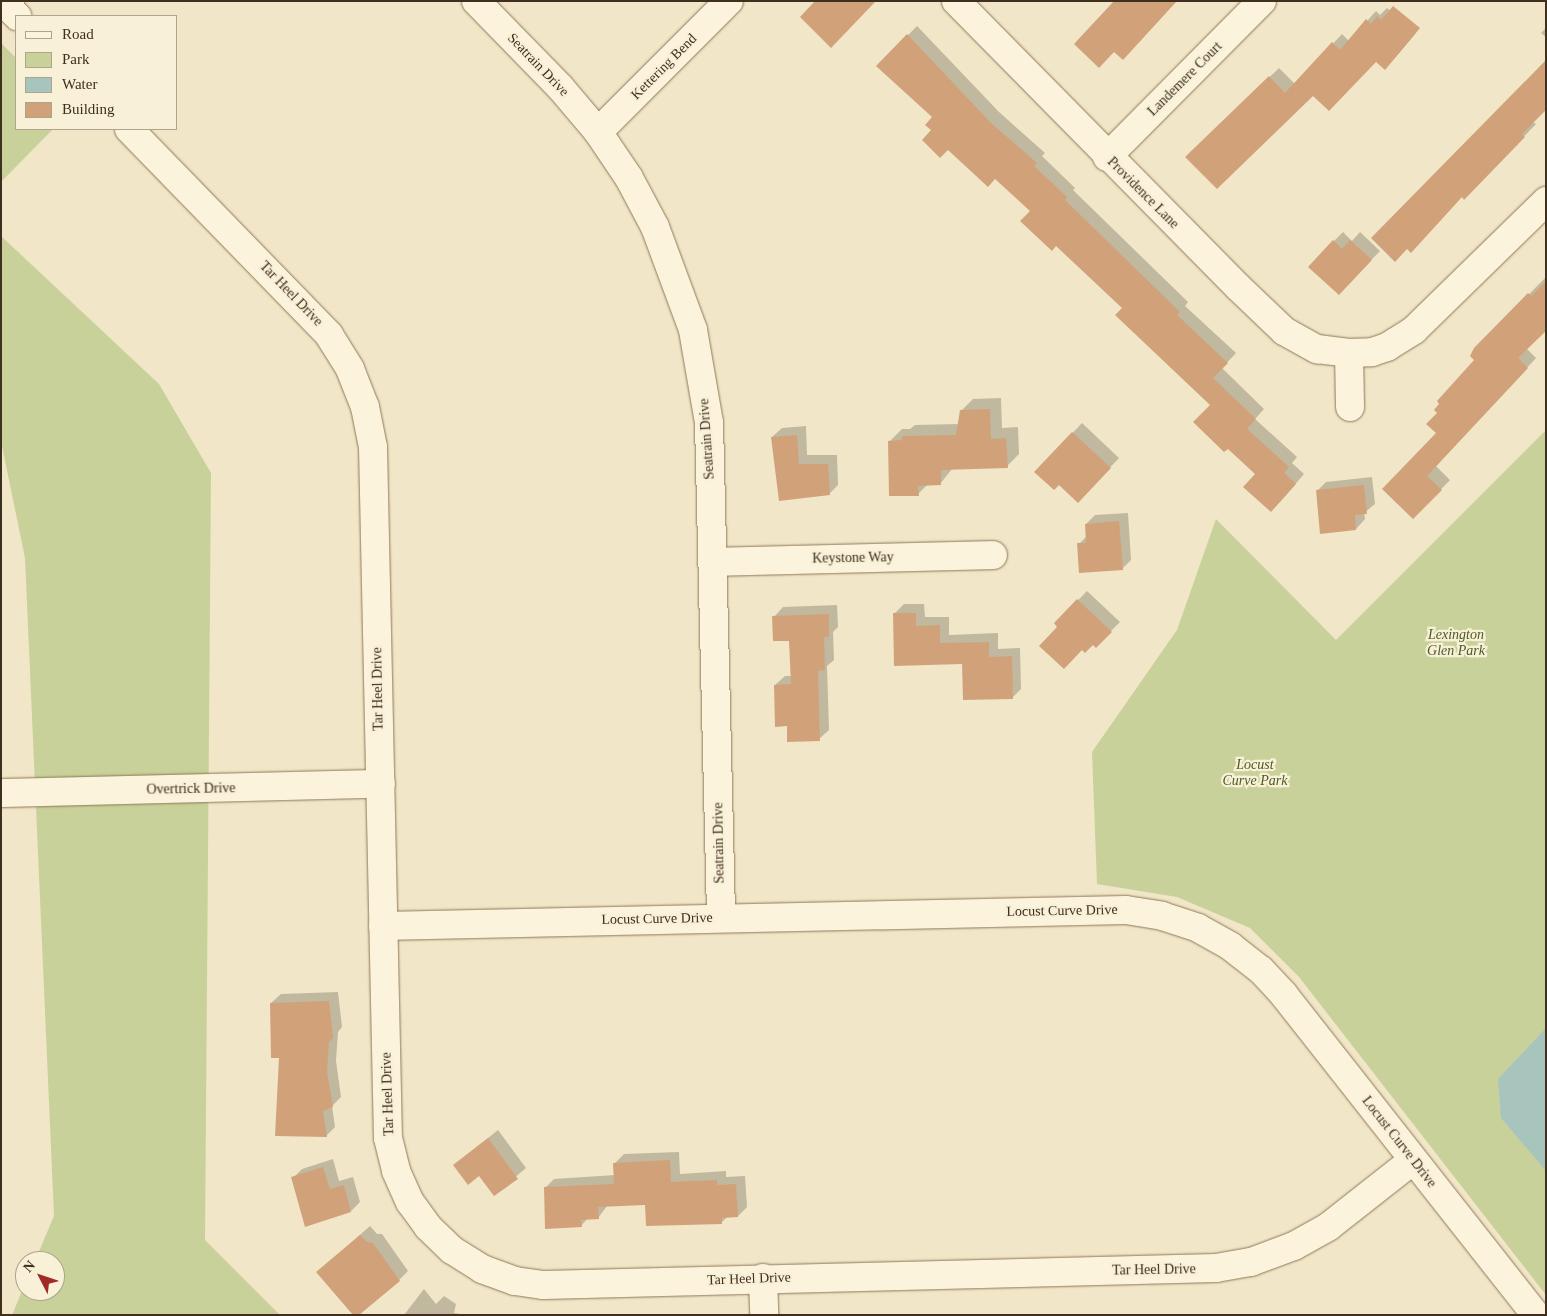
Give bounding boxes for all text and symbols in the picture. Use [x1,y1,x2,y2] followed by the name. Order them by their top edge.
[15,15,178,130] legend
[62,26,94,42] text: Road
[504,30,572,100] street label: Seatrain Drive
[628,31,700,103] street label: Kettering Bend
[1144,38,1226,120] street label: Landemere Court
[62,51,90,67] text: Park
[62,76,97,92] text: Water
[62,101,115,117] text: Building
[1104,154,1182,232] street label: Providence Lane
[256,258,326,330] street label: Tar Heel Drive
[696,398,718,480] street label: Seatrain Drive
[812,549,894,567] street label: Keystone Way
[1427,627,1485,660] park label: Lexington Glen Park
[369,647,387,731] street label: Tar Heel Drive
[1223,757,1287,790] park label: Locust Curve Park
[146,780,236,798] street label: Overtrick Drive
[710,802,728,884] street label: Seatrain Drive
[1006,902,1118,920] street label: Locust Curve Drive
[601,910,713,928] street label: Locust Curve Drive
[378,1052,398,1136] street label: Tar Heel Drive
[1358,1093,1440,1191] street label: Locust Curve Drive
[15,1251,65,1301] north arrow
[20,1258,38,1275] text: N
[1112,1261,1196,1279] street label: Tar Heel Drive
[707,1269,791,1289] street label: Tar Heel Drive

